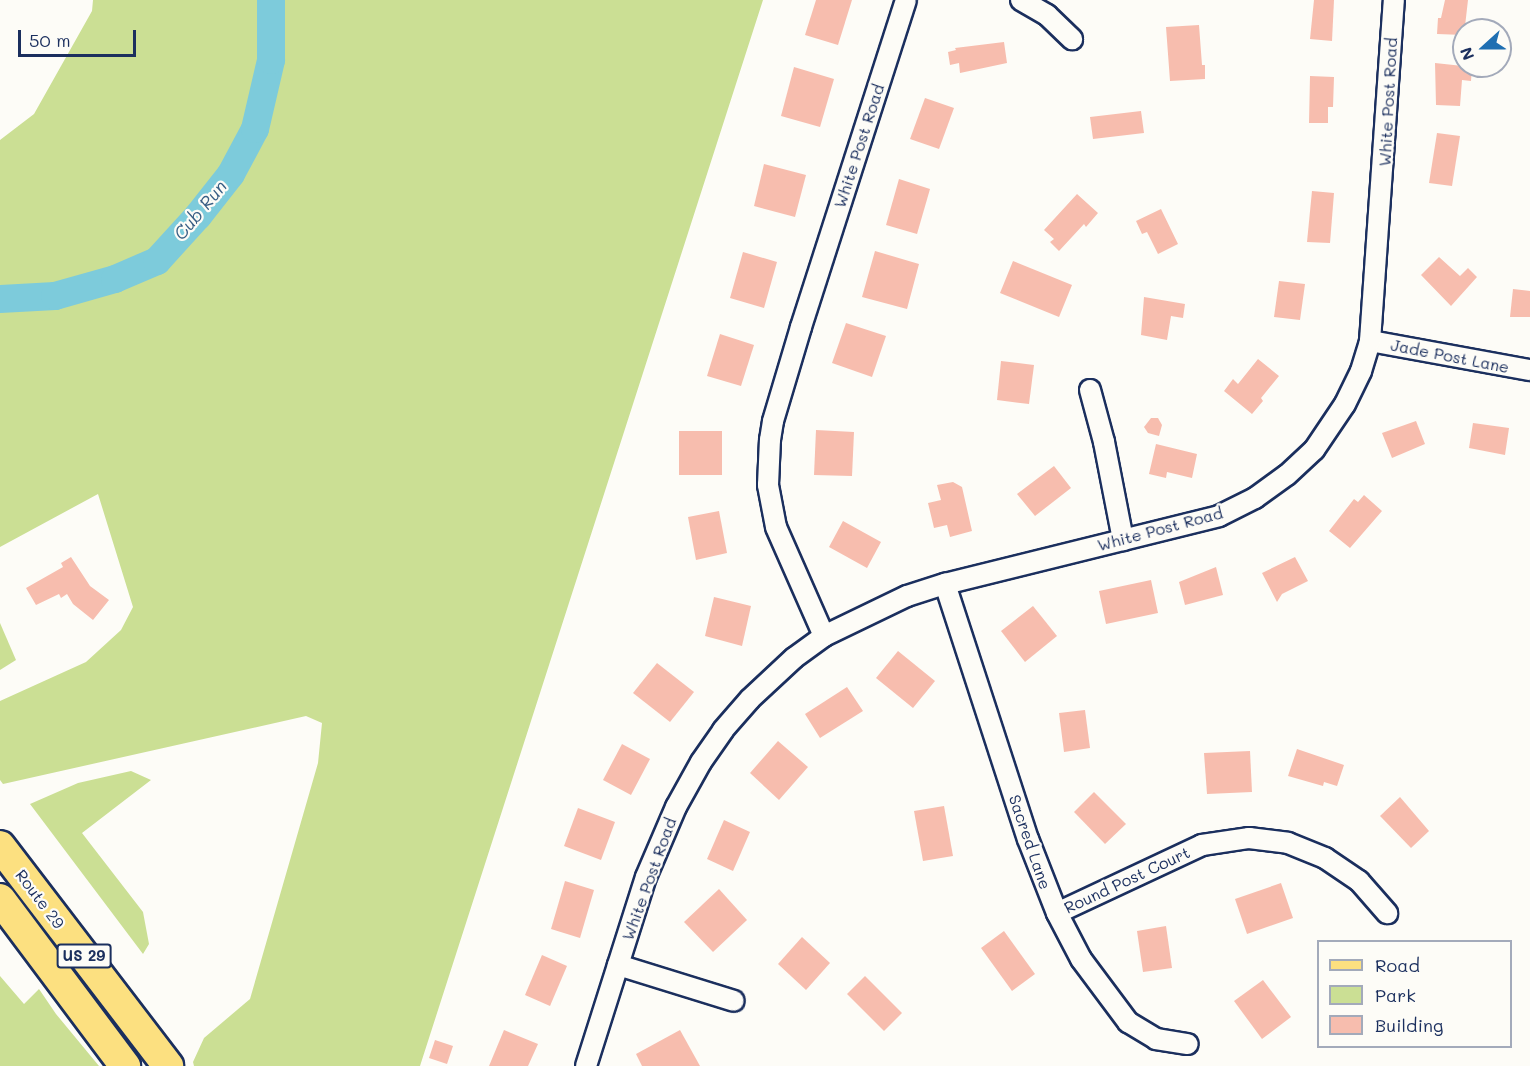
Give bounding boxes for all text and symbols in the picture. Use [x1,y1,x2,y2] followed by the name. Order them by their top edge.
[21,18,140,56] scale bar
[1452,18,1512,78] north arrow
[29,28,71,52] text: 50 m
[1375,37,1401,167] street label: White Post Road
[1455,44,1479,63] text: N
[830,82,888,210] street label: White Post Road
[169,176,231,244] water label: Cub Run
[1389,335,1511,377] street label: Jade Post Lane
[1095,503,1225,555] street label: White Post Road
[1005,792,1055,892] street label: Sacred Lane
[618,815,680,943] street label: White Post Road
[1061,842,1193,918] street label: Round Post Court
[12,866,68,932] street label: Route 29
[1317,940,1512,1048] legend
[56,944,112,968] road number: US 29
[1375,953,1420,977] text: Road
[1375,983,1416,1007] text: Park
[1375,1013,1443,1037] text: Building

